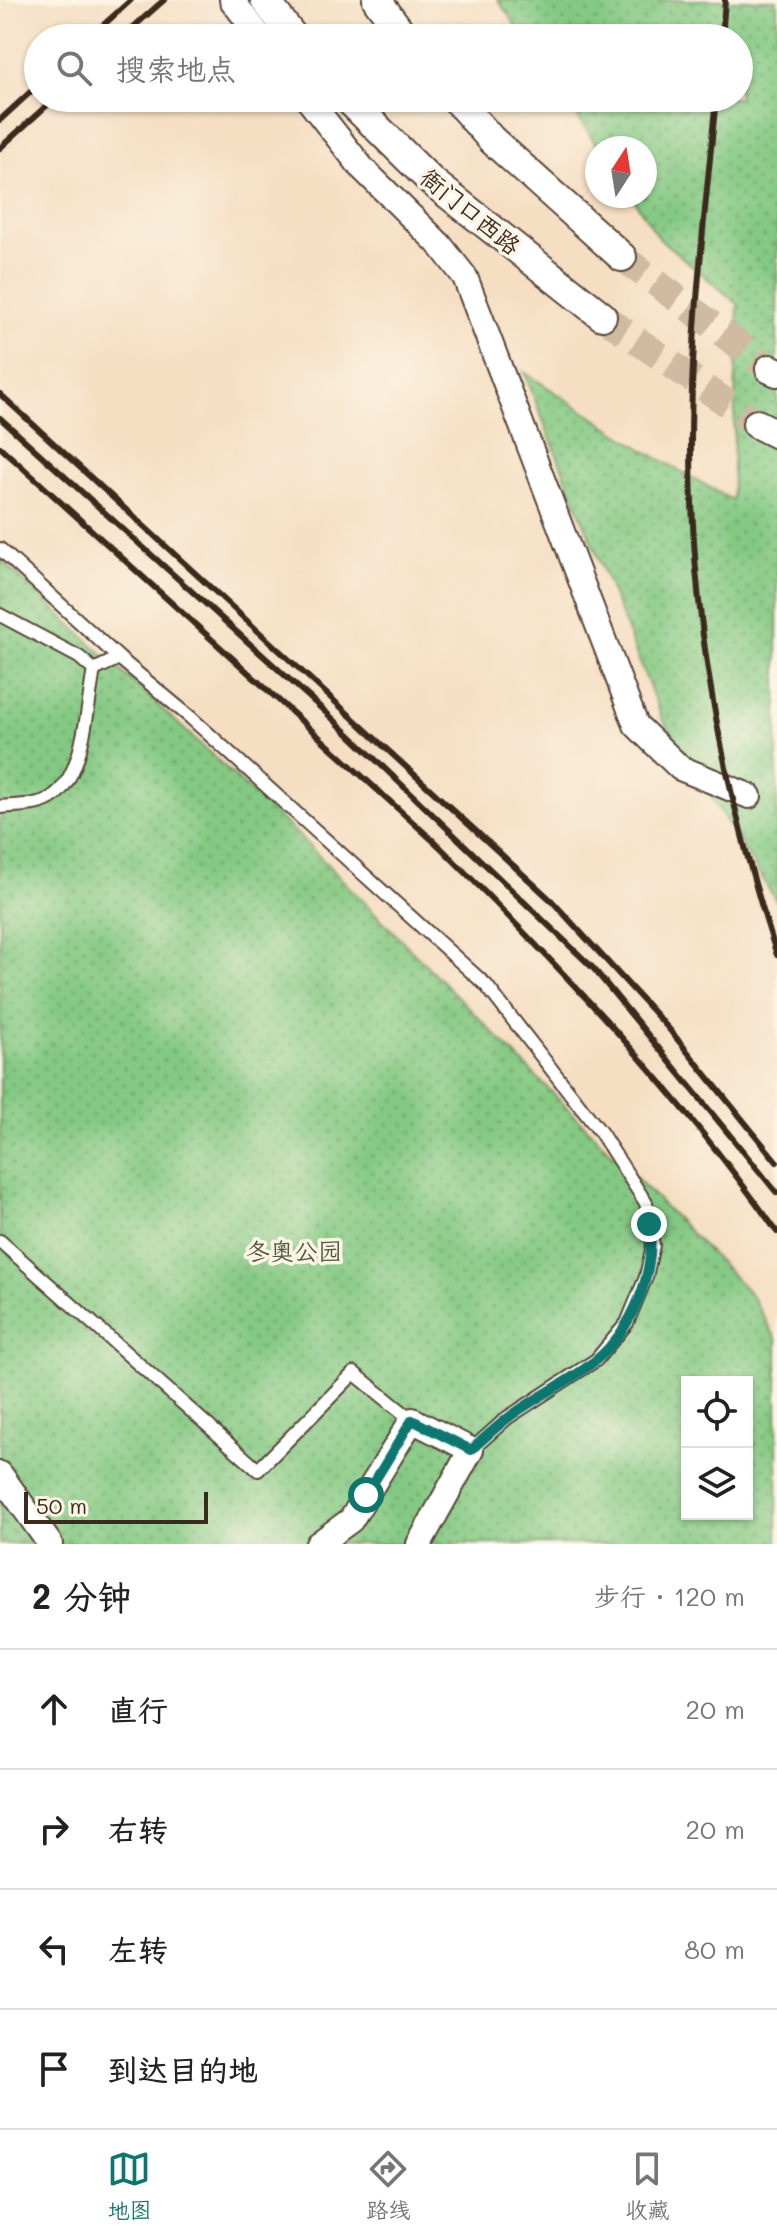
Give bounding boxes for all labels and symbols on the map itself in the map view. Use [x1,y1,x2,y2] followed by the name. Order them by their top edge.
[585,136,657,208] north arrow
[415,161,527,261] street label: 衙门口西路
[631,1206,667,1242] route end
[246,1235,342,1266] park label: 冬奥公园
[348,1477,384,1513] route start
[24,1488,208,1524] scale bar

